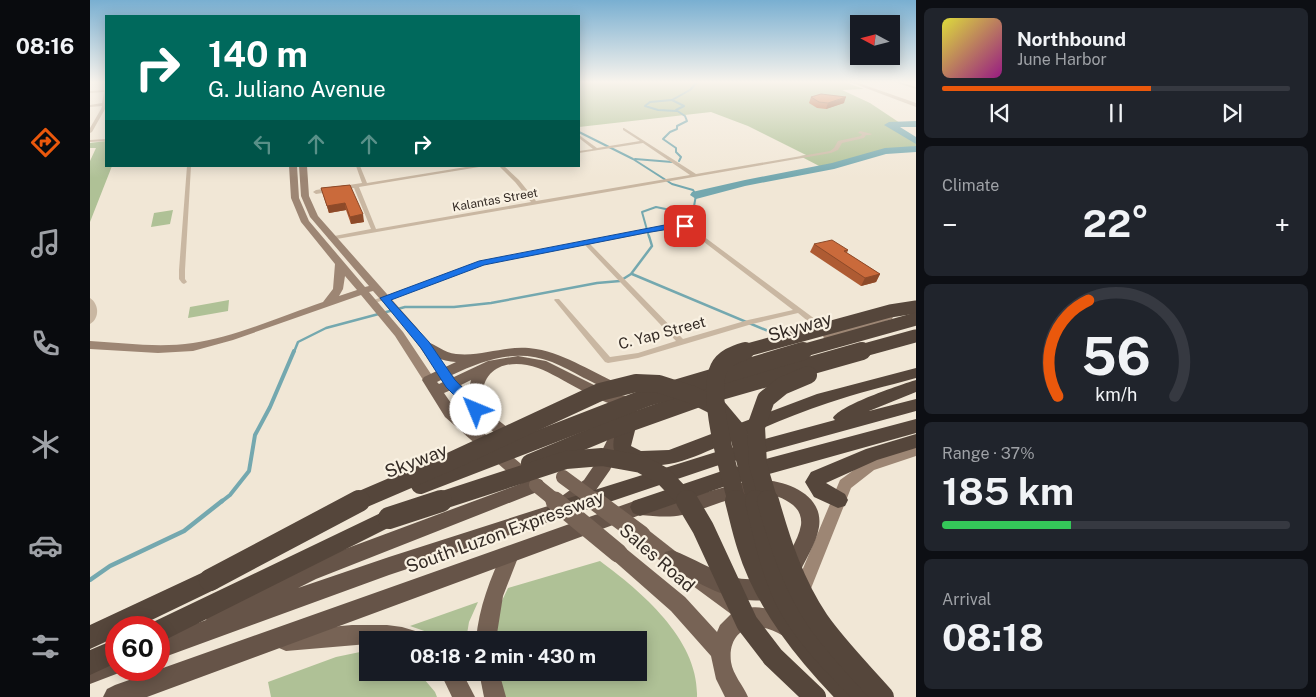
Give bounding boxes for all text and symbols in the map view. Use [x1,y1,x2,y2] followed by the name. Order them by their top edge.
[850,15,900,65] north arrow
[850,15,900,65] map controls
[1017,28,1126,50] text: Northbound
[16,33,74,59] text: 08:16
[208,34,308,75] text: 140 m
[125,35,190,100] icon: right
[1017,50,1107,69] text: June Harbor
[208,76,386,102] text: G. Juliano Avenue
[986,99,1014,127] icon: previous
[1102,99,1130,127] icon: pause
[1218,99,1246,127] icon: next
[28,125,63,160] icon: directions
[249,130,277,158] icon: left
[302,130,330,158] icon: ahead
[355,130,383,158] icon: ahead
[408,130,436,158] icon: right
[942,176,999,195] text: Climate
[451,186,539,214] street label: Kalantas Street
[1083,201,1149,246] text: 22°
[664,205,706,247] pin
[942,208,958,241] text: −
[1274,208,1290,241] text: +
[671,212,699,240] icon: arrive
[28,226,63,261] icon: music
[766,307,835,346] street label: Skyway
[616,313,708,352] street label: C. Yap Street
[28,326,63,361] icon: phone
[1081,326,1151,387] text: 56
[449,383,501,435] position arrow
[1095,384,1137,405] text: km/h
[28,427,63,462] icon: climate
[382,439,450,482] street label: Skyway
[942,444,1035,463] text: Range · 37%
[942,469,1074,514] text: 185 km
[403,486,607,577] street label: South Luzon Expressway
[615,519,699,596] street label: Sales Road
[28,528,63,563] icon: car
[942,590,991,609] text: Arrival
[942,615,1044,660] text: 08:18
[105,616,170,681] speed limit sign: 60
[28,629,63,664] icon: filters
[410,645,596,667] text: 08:18 · 2 min · 430 m

